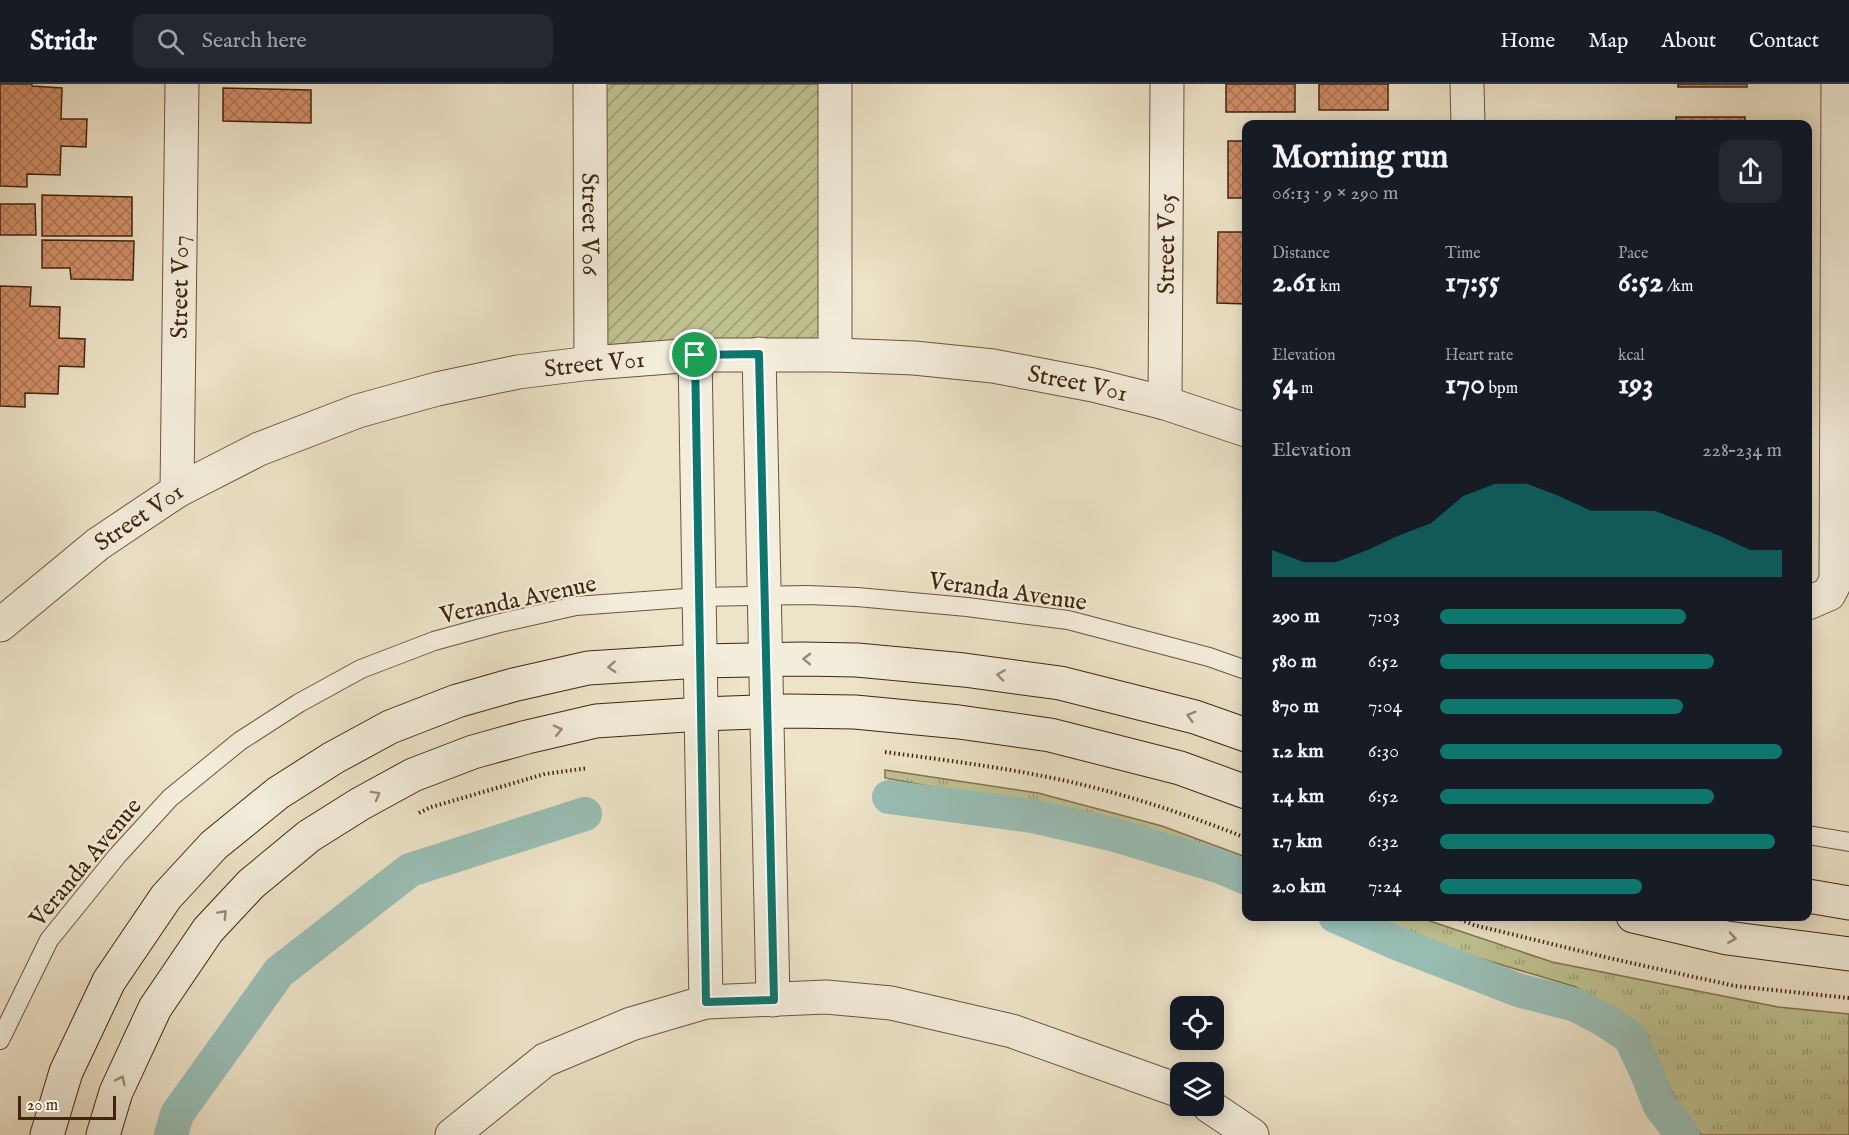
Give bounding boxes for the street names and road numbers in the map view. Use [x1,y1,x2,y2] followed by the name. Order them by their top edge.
[573,173,605,276] street label: Street V06
[1152,193,1183,295] street label: Street V05
[165,235,197,339] street label: Street V07
[542,345,646,386] street label: Street V01
[1025,359,1131,410] street label: Street V01
[89,477,190,559] street label: Street V01
[926,566,1089,619] street label: Veranda Avenue
[436,569,599,632] street label: Veranda Avenue
[22,792,149,935] street label: Veranda Avenue

